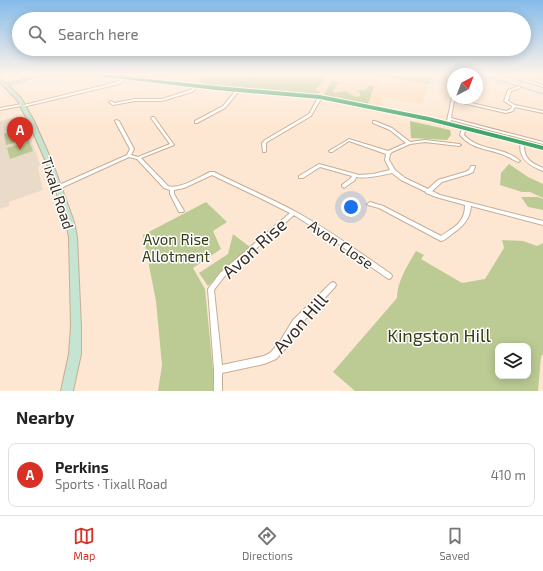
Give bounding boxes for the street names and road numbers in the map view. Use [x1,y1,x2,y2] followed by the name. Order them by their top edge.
[38,155,78,231] street label: Tixall Road
[217,213,291,283] street label: Avon Rise
[305,216,377,272] street label: Avon Close
[268,288,332,357] street label: Avon Hill

